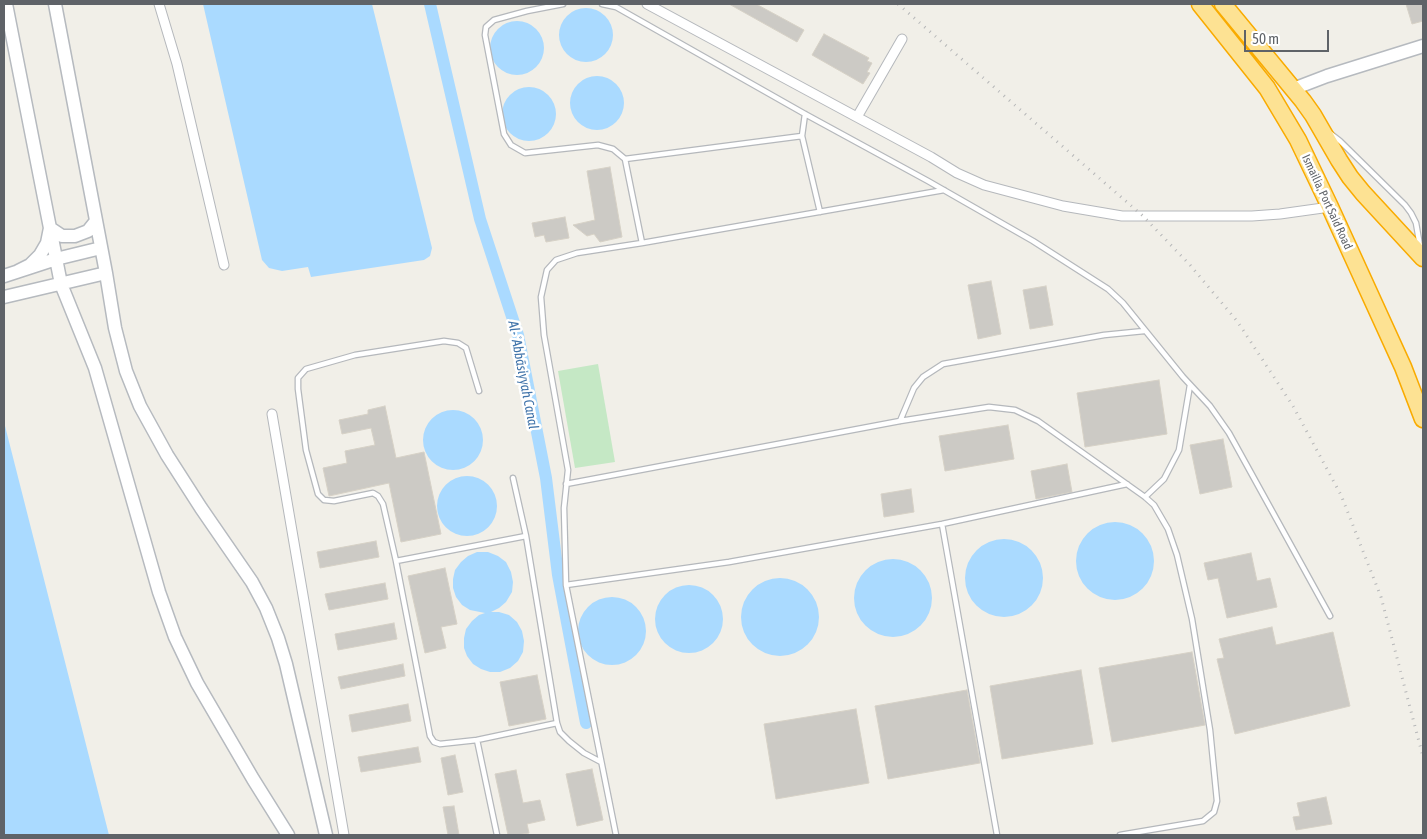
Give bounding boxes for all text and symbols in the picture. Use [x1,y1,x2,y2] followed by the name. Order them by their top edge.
[1247,20,1332,52] scale bar
[1252,30,1279,47] text: 50 m
[1299,152,1355,252] street label: Ismailia, Port Said Road
[504,319,542,431] water label: Al-ʿAbbāsiyyah Canal

